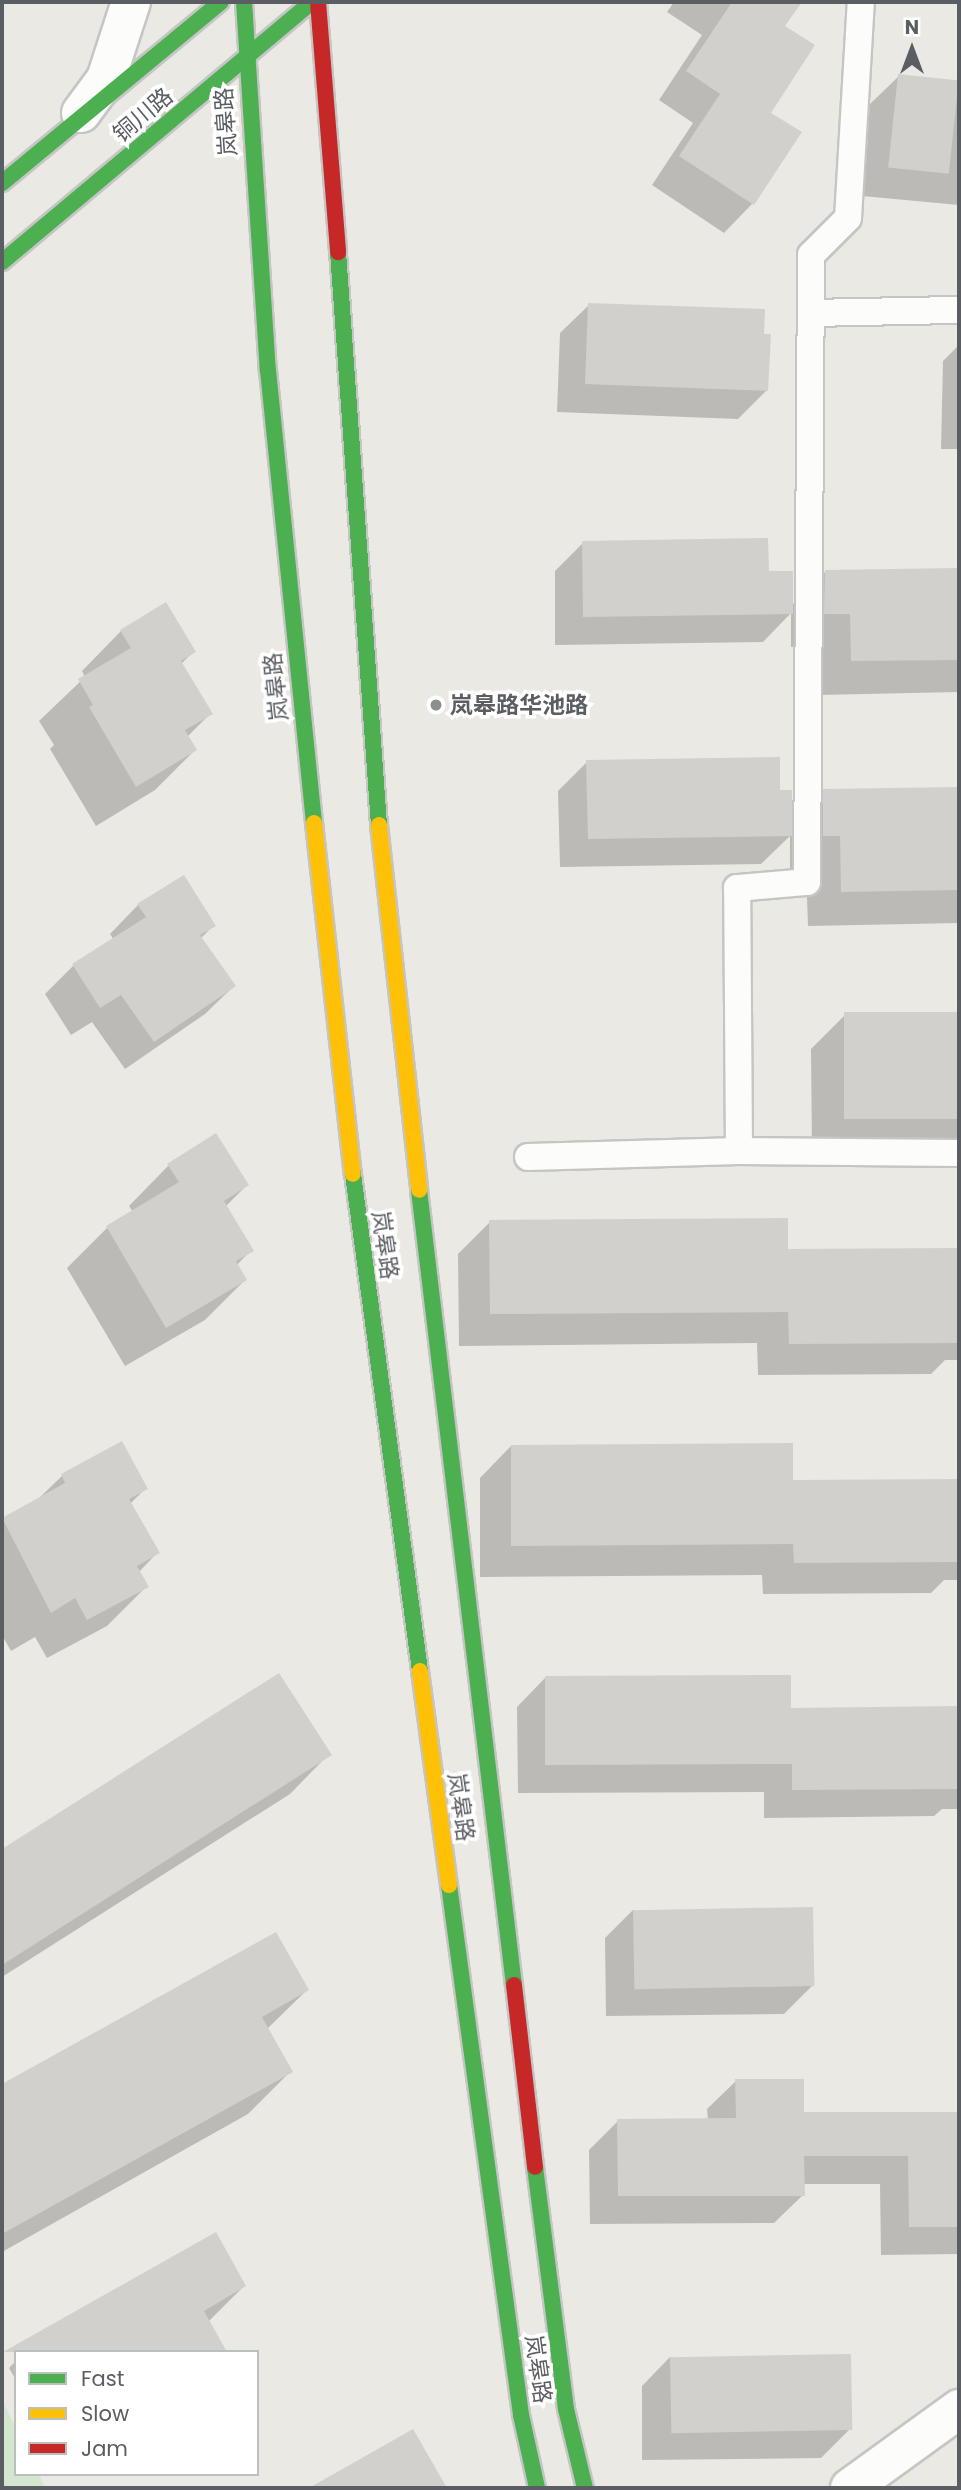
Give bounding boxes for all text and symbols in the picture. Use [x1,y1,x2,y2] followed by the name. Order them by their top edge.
[877,14,947,84] north arrow
[905,14,919,41] text: N
[108,82,178,148] street label: 铜川路
[210,87,242,157] street label: 岚皋路
[259,651,293,723] street label: 岚皋路
[450,691,588,719] place label: 岚皋路华池路
[428,697,444,713] marker: 岚皋路华池路
[367,1209,403,1281] street label: 岚皋路
[443,1771,479,1843] street label: 岚皋路
[520,2333,556,2405] street label: 岚皋路
[14,2350,259,2476] legend
[81,2364,124,2393] text: Fast
[81,2399,129,2428] text: Slow
[81,2434,128,2463] text: Jam

